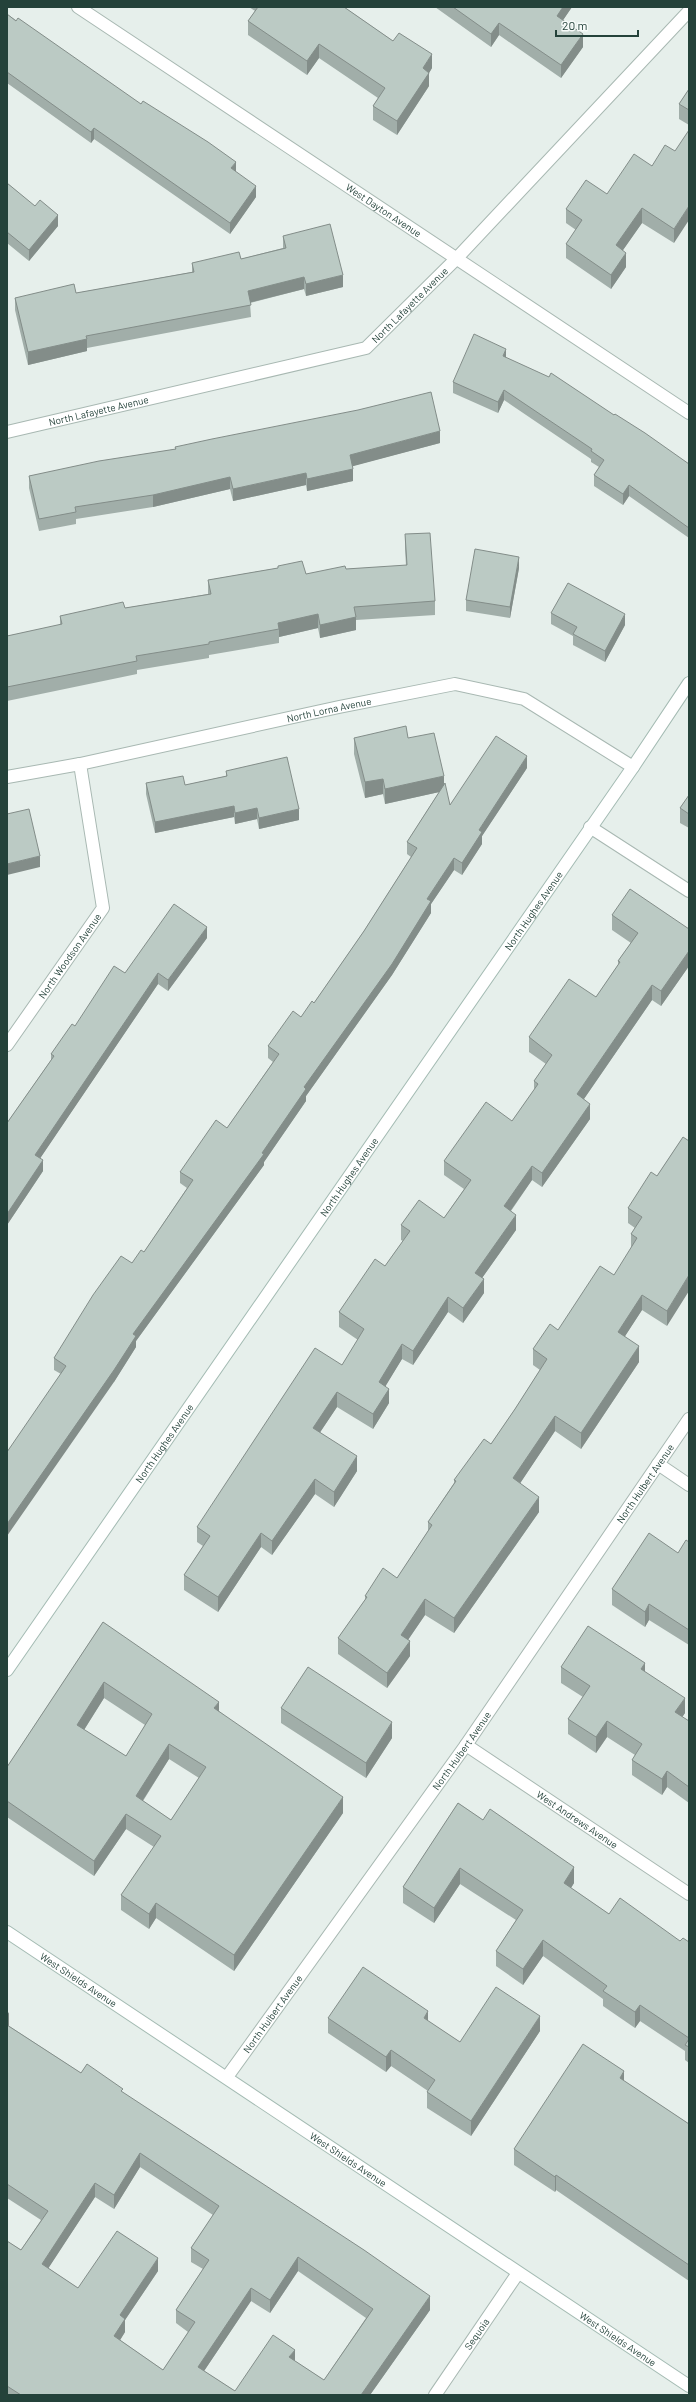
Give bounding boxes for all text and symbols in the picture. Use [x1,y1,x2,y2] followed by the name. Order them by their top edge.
[556,12,638,38] scale bar
[562,18,588,32] text: 20 m
[344,181,424,239] street label: West Dayton Avenue
[369,265,450,345] street label: North Lafayette Avenue
[47,393,150,428] street label: North Lafayette Avenue
[286,695,372,724] street label: North Lorna Avenue
[502,869,565,952] street label: North Hughes Avenue
[36,911,104,1001] street label: North Woodson Avenue
[317,1135,380,1219] street label: North Hughes Avenue
[133,1401,196,1485] street label: North Hughes Avenue
[614,1442,676,1525] street label: North Hulbert Avenue
[430,1709,493,1792] street label: North Hulbert Avenue
[534,1788,620,1851] street label: West Andrews Avenue
[38,1950,119,2009] street label: West Shields Avenue
[240,1972,305,2055] street label: North Hulbert Avenue
[308,2129,389,2189] street label: West Shields Avenue
[577,2309,659,2369] street label: West Shields Avenue
[462,2316,491,2352] street label: Sequoia

